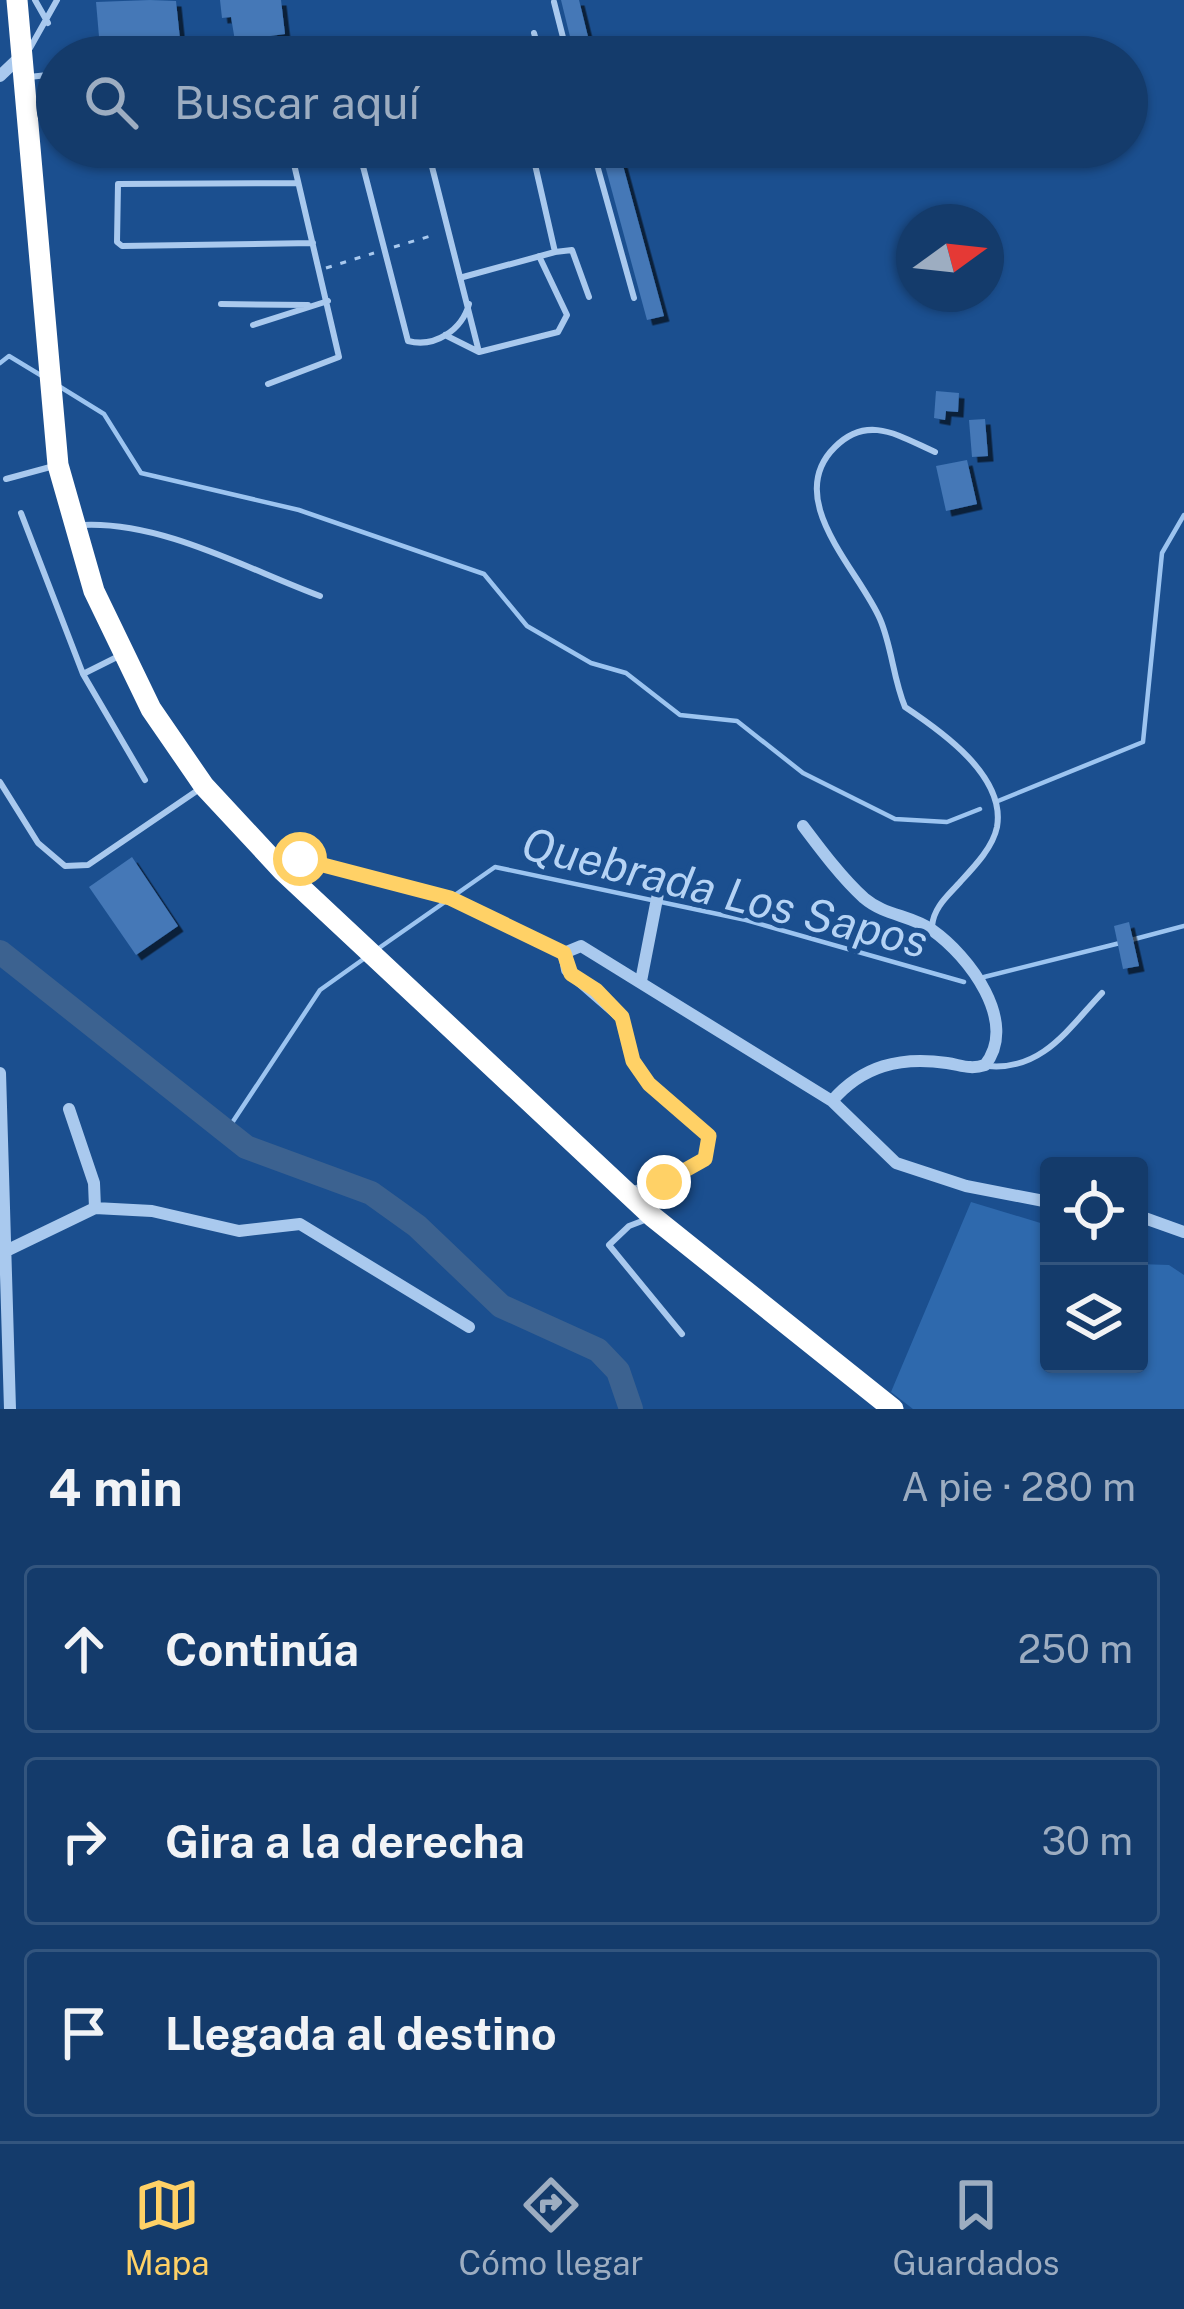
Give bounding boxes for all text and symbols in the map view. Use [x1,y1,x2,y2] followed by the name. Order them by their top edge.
[36,36,1148,168] search box
[78,69,144,135] icon: search
[174,76,420,129] text: Buscar aquí
[896,204,1004,312] north arrow
[517,816,933,968] water label: Quebrada Los Sapos
[273,832,327,886] route start
[637,1155,691,1209] route end
[1040,1157,1148,1373] map controls
[1040,1157,1148,1265] button: locate
[1040,1265,1148,1373] button: layers
[48,1458,183,1517] text: 4 min
[901,1464,1136,1510] text: A pie · 280 m
[51,1616,117,1682] icon: ahead
[165,1623,359,1676] text: Continúa
[1018,1626,1133,1672] text: 250 m
[51,1808,117,1874] icon: right
[165,1815,525,1868] text: Gira a la derecha
[1042,1818,1133,1864] text: 30 m
[51,2000,117,2066] icon: arrive
[165,2007,557,2060] text: Llegada al destino
[125,2172,210,2282] tab: Mapa
[459,2172,643,2282] tab: Cómo llegar
[892,2172,1059,2282] tab: Guardados

